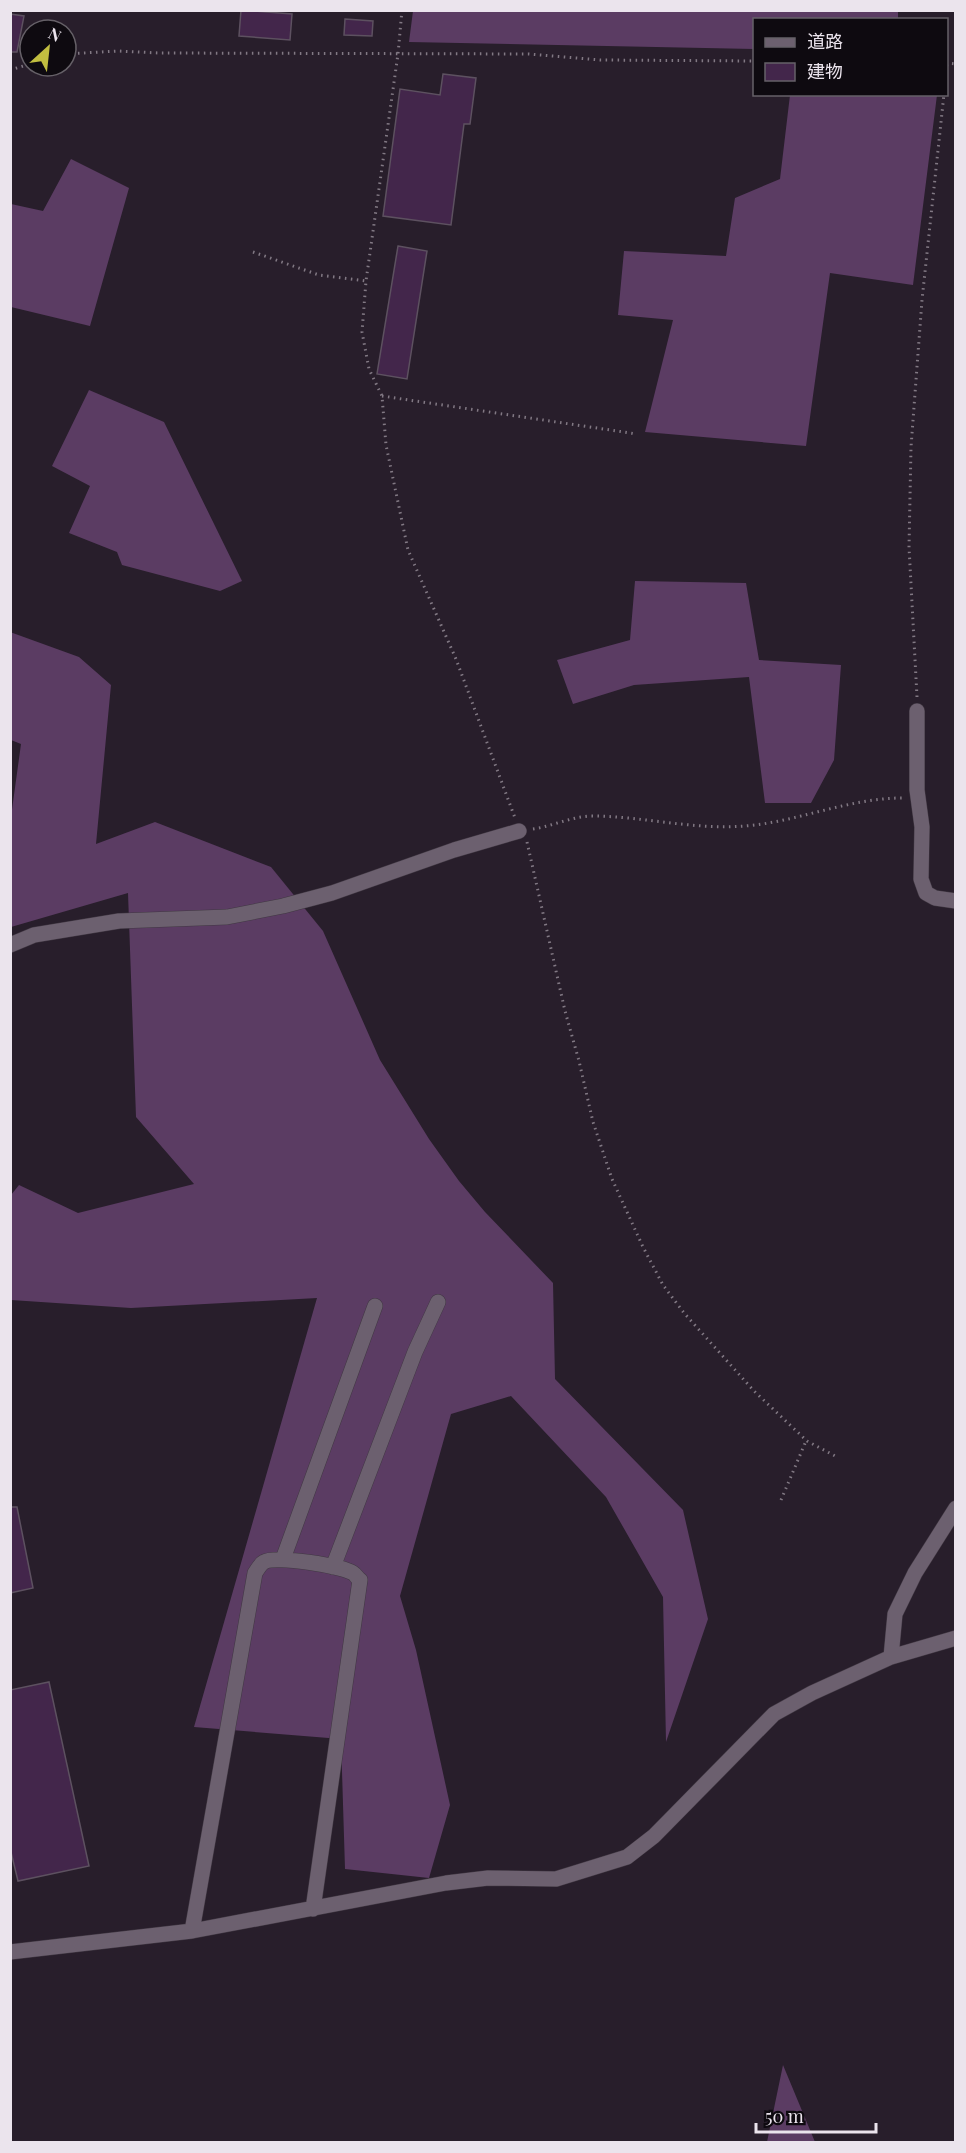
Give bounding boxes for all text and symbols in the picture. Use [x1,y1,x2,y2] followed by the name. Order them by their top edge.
[18,18,78,78] north arrow
[753,18,948,96] legend
[45,22,65,46] text: N
[807,29,843,53] text: 道路
[807,59,843,83] text: 建物
[756,2096,876,2134] scale bar
[765,2104,804,2128] text: 50 m

